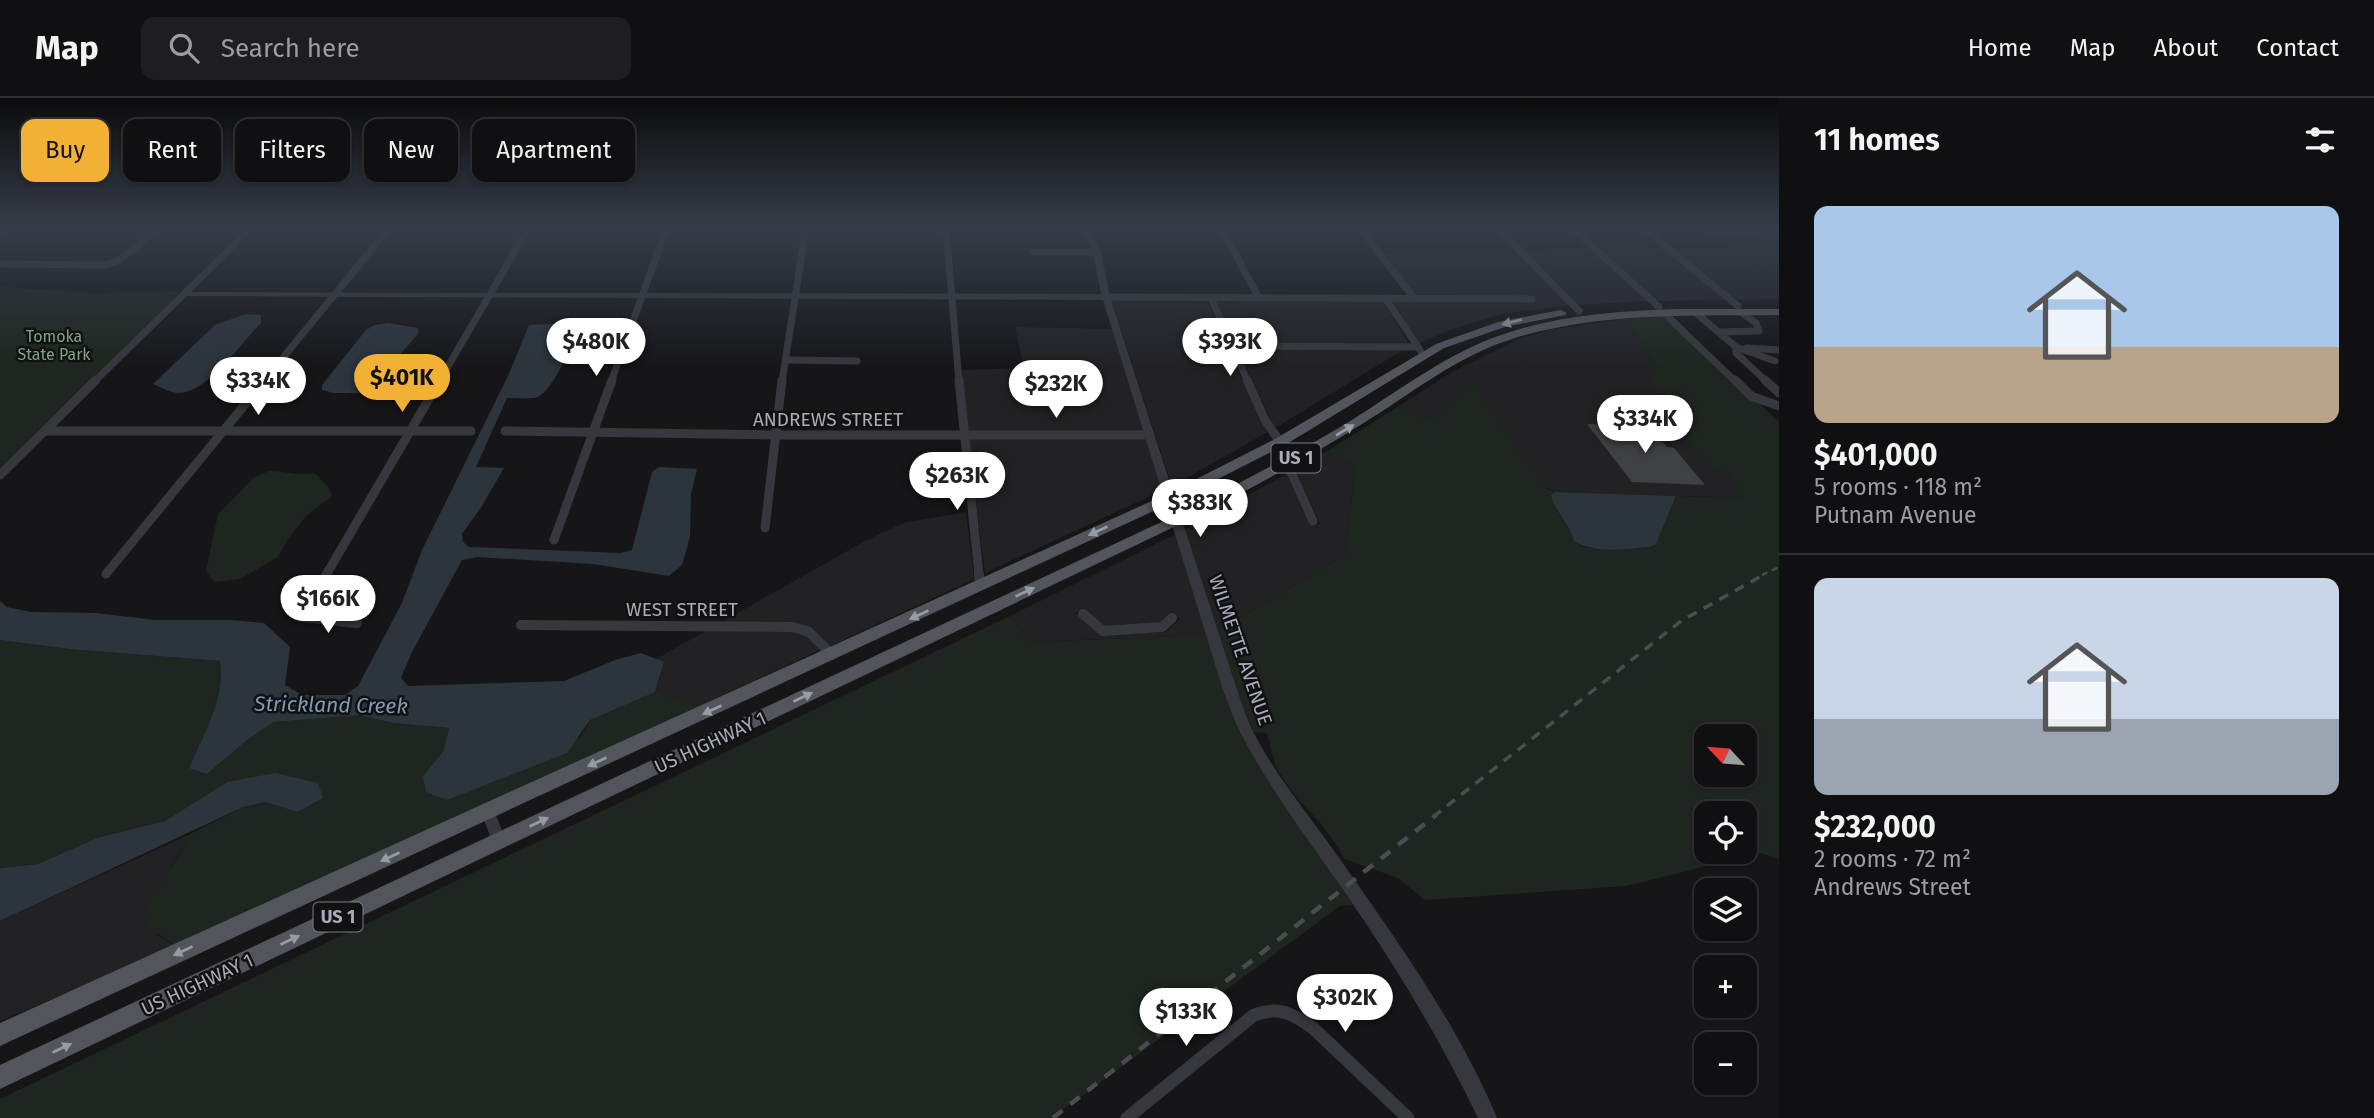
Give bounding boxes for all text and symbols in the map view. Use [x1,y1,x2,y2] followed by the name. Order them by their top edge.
[141,17,631,80] search box
[35,28,99,68] text: Map
[165,29,203,67] icon: search
[221,33,360,64] text: Search here
[1968,34,2032,62] text: Home
[2070,34,2116,62] text: Map
[2154,34,2218,62] text: About
[2256,34,2339,62] text: Contact
[21,119,109,182] chip: Buy
[123,119,221,182] chip: Rent
[235,119,350,182] chip: Filters
[364,119,458,182] chip: New
[472,119,635,182] chip: Apartment
[2301,121,2339,159] icon: filters
[1814,122,1940,158] text: 11 homes
[2014,252,2140,378] icon: home
[1501,317,1523,328] one-way arrow
[547,318,645,378] pin: $480K
[1181,318,1279,378] pin: $393K
[17,327,91,364] park label: Tomoka State Park
[563,327,630,355] text: $480K
[1198,327,1262,355] text: $393K
[353,354,451,414] pin: $401K
[209,358,307,417] pin: $334K
[1007,360,1105,420] pin: $232K
[370,363,434,391] text: $401K
[226,366,290,394] text: $334K
[1025,369,1087,397] text: $232K
[1596,396,1694,455] pin: $334K
[1613,404,1677,432] text: $334K
[753,408,903,431] street label: ANDREWS STREET
[1336,423,1355,436] one-way arrow
[1814,437,1938,473] text: $401,000
[1272,444,1320,472] road number: US 1
[908,452,1006,512] pin: $263K
[925,461,989,489] text: $263K
[1814,473,1982,501] text: 5 rooms · 118 m²
[1151,480,1249,539] pin: $383K
[1168,488,1232,516] text: $383K
[1814,501,1977,529] text: Putnam Avenue
[1088,526,1108,537] one-way arrow
[1204,572,1277,728] street label: WILMETTE AVENUE
[279,575,377,635] pin: $166K
[297,584,359,612] text: $166K
[1015,587,1035,598] one-way arrow
[626,598,738,621] street label: WEST STREET
[908,609,929,620] one-way arrow
[2014,624,2140,750] icon: home
[253,691,408,719] water label: Strickland Creek
[793,691,814,702] one-way arrow
[702,704,722,716] one-way arrow
[651,707,770,778] street label: US HIGHWAY 1
[1694,724,1757,788] north arrow
[1694,724,1757,1095] map controls
[587,757,607,768] one-way arrow
[1694,801,1757,864] button: locate
[1814,809,1936,845] text: $232,000
[529,816,550,827] one-way arrow
[1814,845,1971,873] text: 2 rooms · 72 m²
[380,851,400,863] one-way arrow
[1814,873,1971,901] text: Andrews Street
[1694,878,1757,941] button: layers
[314,902,362,932] road number: US 1
[279,934,300,945] one-way arrow
[173,945,193,957] one-way arrow
[138,949,257,1020] street label: US HIGHWAY 1
[1694,955,1757,1018] button: +
[1296,974,1394,1034] pin: $302K
[1313,983,1377,1011] text: $302K
[1137,988,1235,1048] pin: $133K
[1156,997,1216,1025] text: $133K
[1694,1032,1757,1095] button: −
[52,1042,72,1054] one-way arrow

